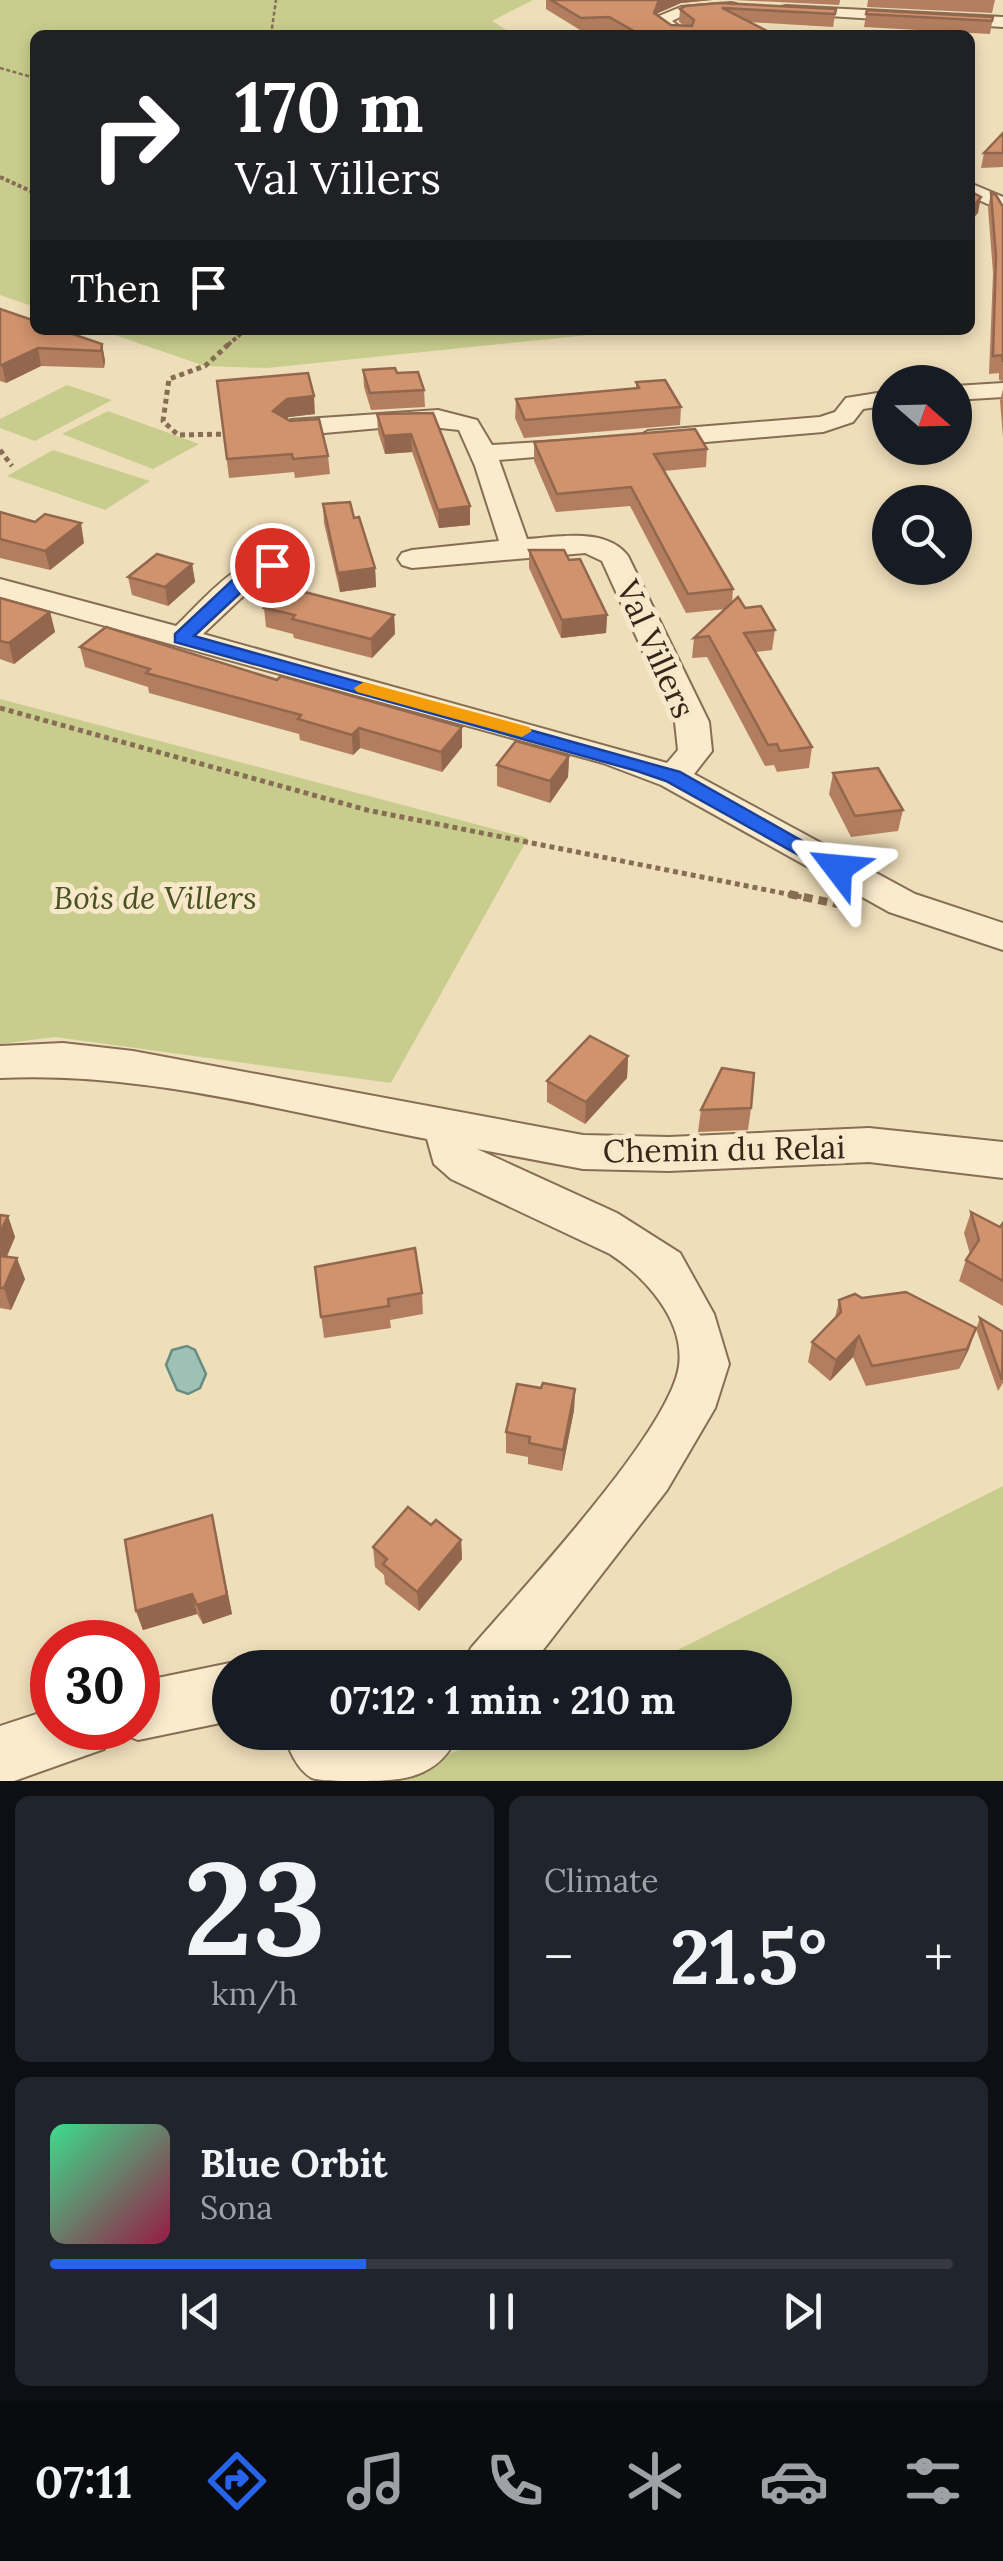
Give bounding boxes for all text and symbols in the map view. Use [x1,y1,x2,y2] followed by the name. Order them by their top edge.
[235,62,424,151] text: 170 m
[70,70,200,200] icon: right
[235,149,441,206] text: Val Villers
[181,260,236,315] icon: arrive
[70,264,161,312] text: Then
[872,365,972,465] north arrow
[872,365,972,585] map controls
[872,485,972,585] button: search
[230,523,315,608] pin
[245,538,300,593] icon: arrive
[607,573,705,724] street label: Val Villers
[786,816,890,920] position arrow
[53,877,257,918] park label: Bois de Villers
[602,1126,846,1172] street label: Chemin du Relai
[30,1620,160,1750] speed limit sign: 30
[329,1676,675,1724] text: 07:12 · 1 min · 210 m
[183,1824,326,1991] text: 23
[544,1860,659,1901] text: Climate
[670,1909,827,2005] text: 21.5°
[544,1922,573,1992] text: −
[924,1922,953,1992] text: +
[211,1973,298,2014] text: km/h
[200,2139,387,2187] text: Blue Orbit
[200,2187,273,2228] text: Sona
[173,2284,228,2339] icon: previous
[474,2284,529,2339] icon: pause
[775,2284,830,2339] icon: next
[202,2446,272,2516] icon: directions
[341,2446,411,2516] icon: music
[480,2446,550,2516] icon: phone
[620,2446,690,2516] icon: climate
[759,2446,829,2516] icon: car
[898,2446,968,2516] icon: filters
[35,2453,132,2510] text: 07:11

